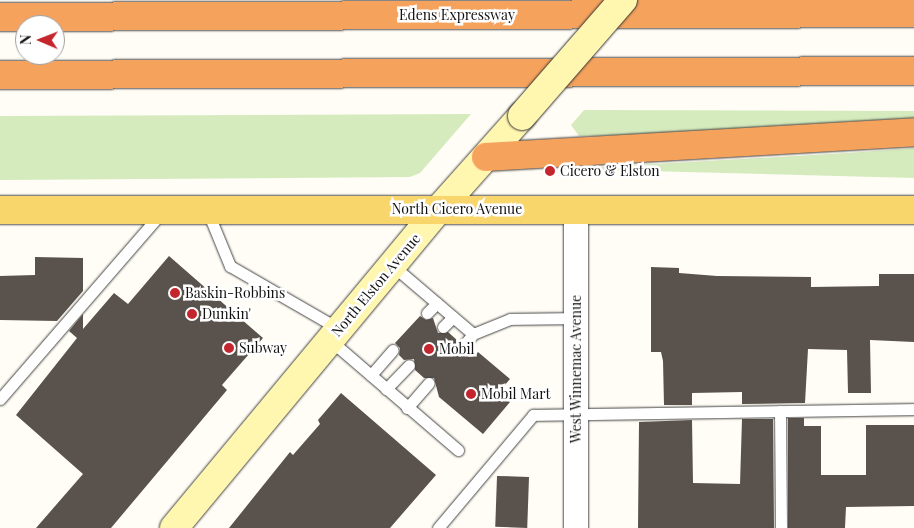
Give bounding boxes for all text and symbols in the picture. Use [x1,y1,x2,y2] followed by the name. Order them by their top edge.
[399,7,515,23] street label: Edens Expressway
[15,15,65,65] north arrow
[16,35,35,45] text: N
[560,163,660,179] place label: Cicero & Elston
[544,165,556,177] marker: Cicero & Elston
[391,201,523,217] street label: North Cicero Avenue
[328,230,424,340] street label: North Elston Avenue
[185,285,285,301] place label: Baskin-Robbins
[169,287,181,299] marker: Baskin-Robbins
[568,294,584,444] street label: West Winnemac Avenue
[202,306,251,322] place label: Dunkin'
[186,308,198,320] marker: Dunkin'
[239,340,287,356] place label: Subway
[439,341,475,357] place label: Mobil
[223,342,235,354] marker: Subway
[423,343,435,355] marker: Mobil
[481,386,550,402] place label: Mobil Mart
[465,388,477,400] marker: Mobil Mart

